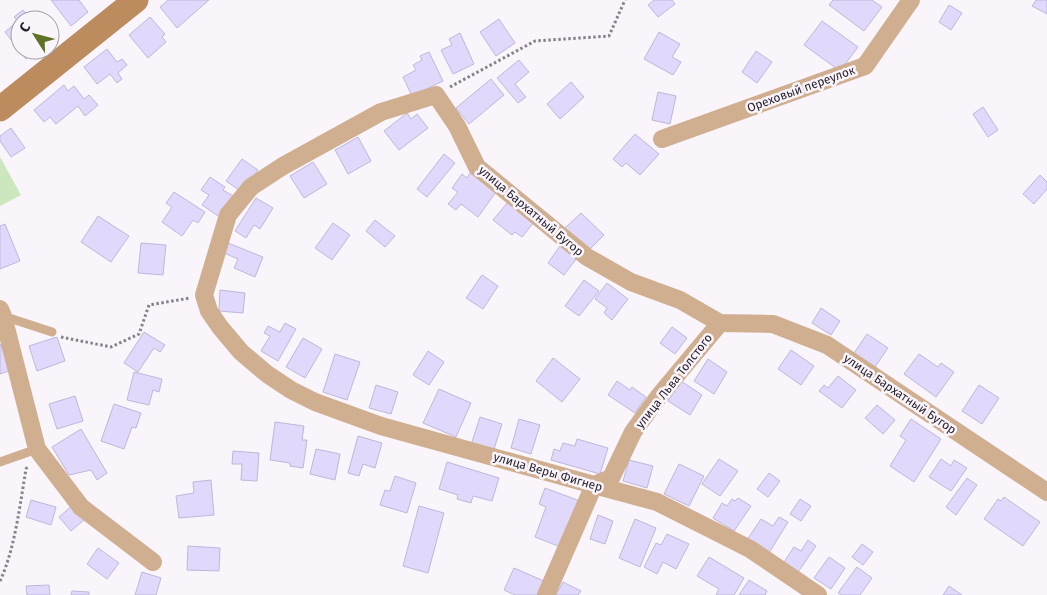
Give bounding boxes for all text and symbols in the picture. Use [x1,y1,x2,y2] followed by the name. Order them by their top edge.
[10,10,60,60] north arrow
[16,19,34,36] text: С
[745,63,858,115] street label: Ореховый переулок
[476,163,586,259] street label: улица Бархатный Бугор
[633,331,715,431] street label: улица Льва Толстого
[841,351,959,437] street label: улица Бархатный Бугор
[492,450,604,494] street label: улица Веры Фигнер

